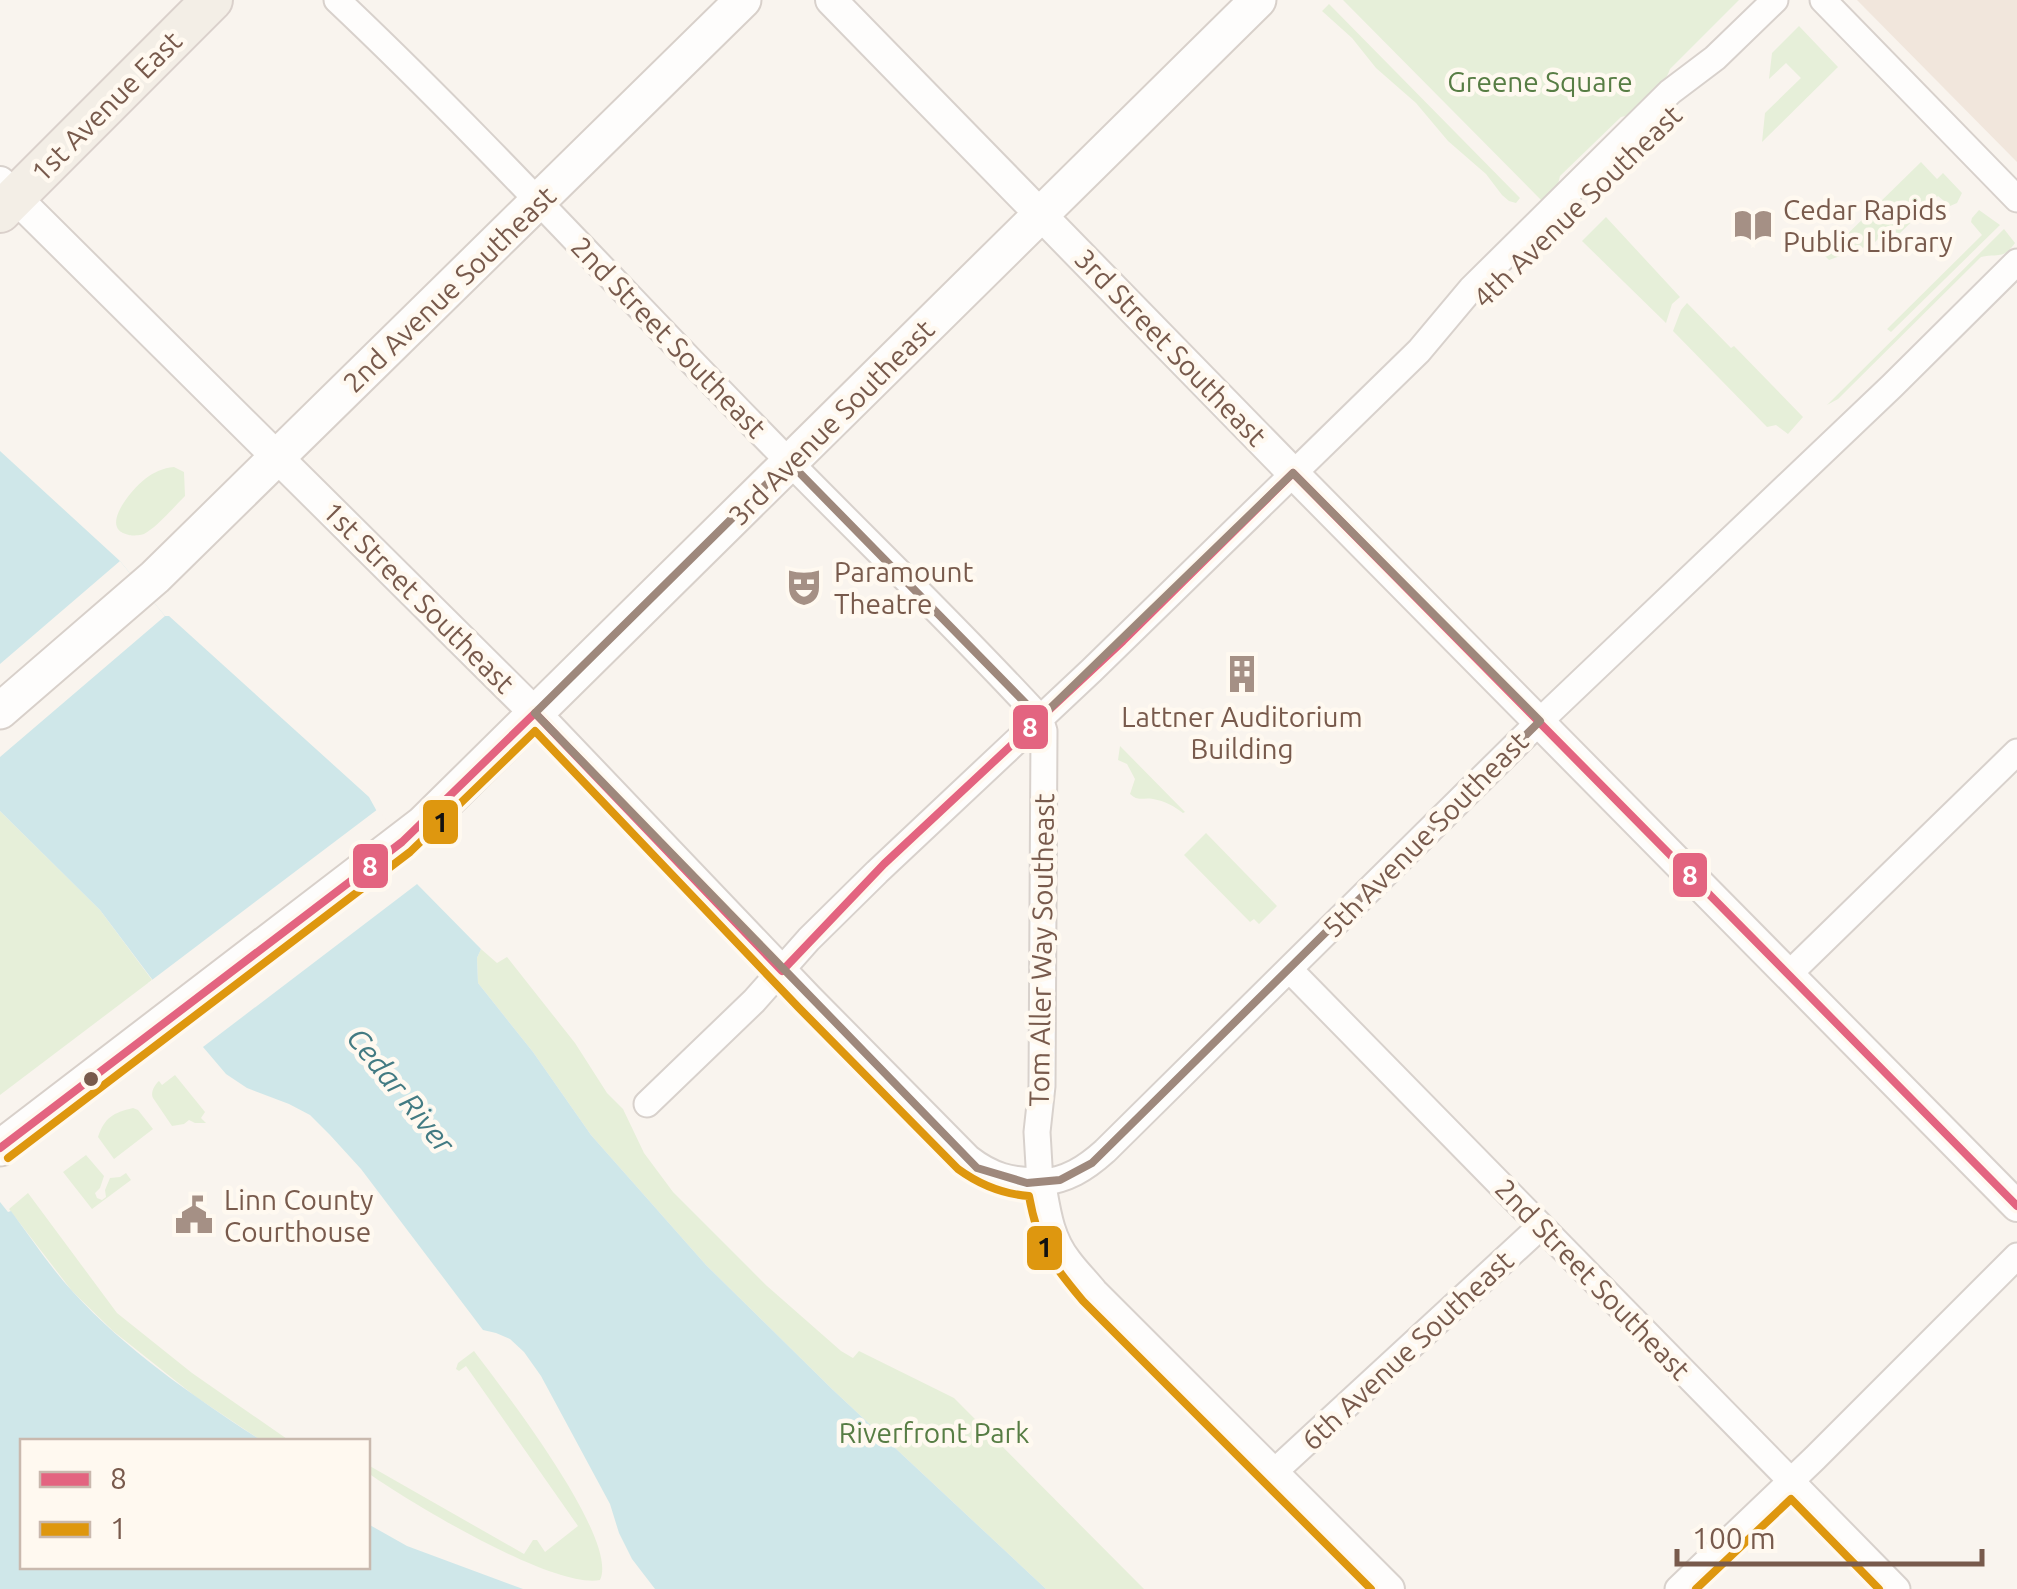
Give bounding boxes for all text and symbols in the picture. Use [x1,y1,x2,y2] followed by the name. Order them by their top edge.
[25,25,187,187] street label: 1st Avenue East
[1447,66,1633,97] park label: Greene Square
[1467,99,1687,313] street label: 4th Avenue Southeast
[337,180,561,398] street label: 2nd Avenue Southeast
[1783,194,1953,257] place label: Cedar Rapids Public Library
[1732,204,1774,246] library icon: Cedar Rapids Public Library
[565,230,773,444] street label: 2nd Street Southeast
[1069,242,1273,452] street label: 3rd Street Southeast
[722,313,940,531] street label: 3rd Avenue Southeast
[317,495,521,699] street label: 1st Street Southeast
[834,556,973,619] place label: Paramount Theatre
[783,566,825,608] theatre icon: Paramount Theatre
[1221,653,1263,695] building icon: Lattner Auditorium Building
[1121,701,1363,764] place label: Lattner Auditorium Building
[1011,703,1050,751] line badge: 8
[1022,711,1038,742] text: 8
[1316,725,1534,943] street label: 5th Avenue Southeast
[1023,793,1059,1107] street label: Tom Aller Way Southeast
[421,798,460,846] line badge: 1
[433,806,449,837] text: 1
[351,842,390,890] line badge: 8
[362,850,378,881] text: 8
[1671,851,1709,899] line badge: 8
[1682,859,1698,890] text: 8
[340,1021,463,1161] water label: Cedar River
[81,1069,101,1089] unlabelled marker
[1489,1172,1697,1386] street label: 2nd Street Southeast
[224,1184,373,1247] place label: Linn County Courthouse
[173,1194,215,1236] public building icon: Linn County Courthouse
[1025,1224,1064,1272] line badge: 1
[1037,1231,1053,1262] text: 1
[1295,1244,1519,1456] street label: 6th Avenue Southeast
[839,1417,1029,1448] park label: Riverfront Park
[20,1439,370,1569] legend
[110,1461,127,1495] text: 8
[1677,1504,1982,1566] scale bar
[110,1511,127,1545] text: 1
[1692,1521,1776,1555] text: 100 m

